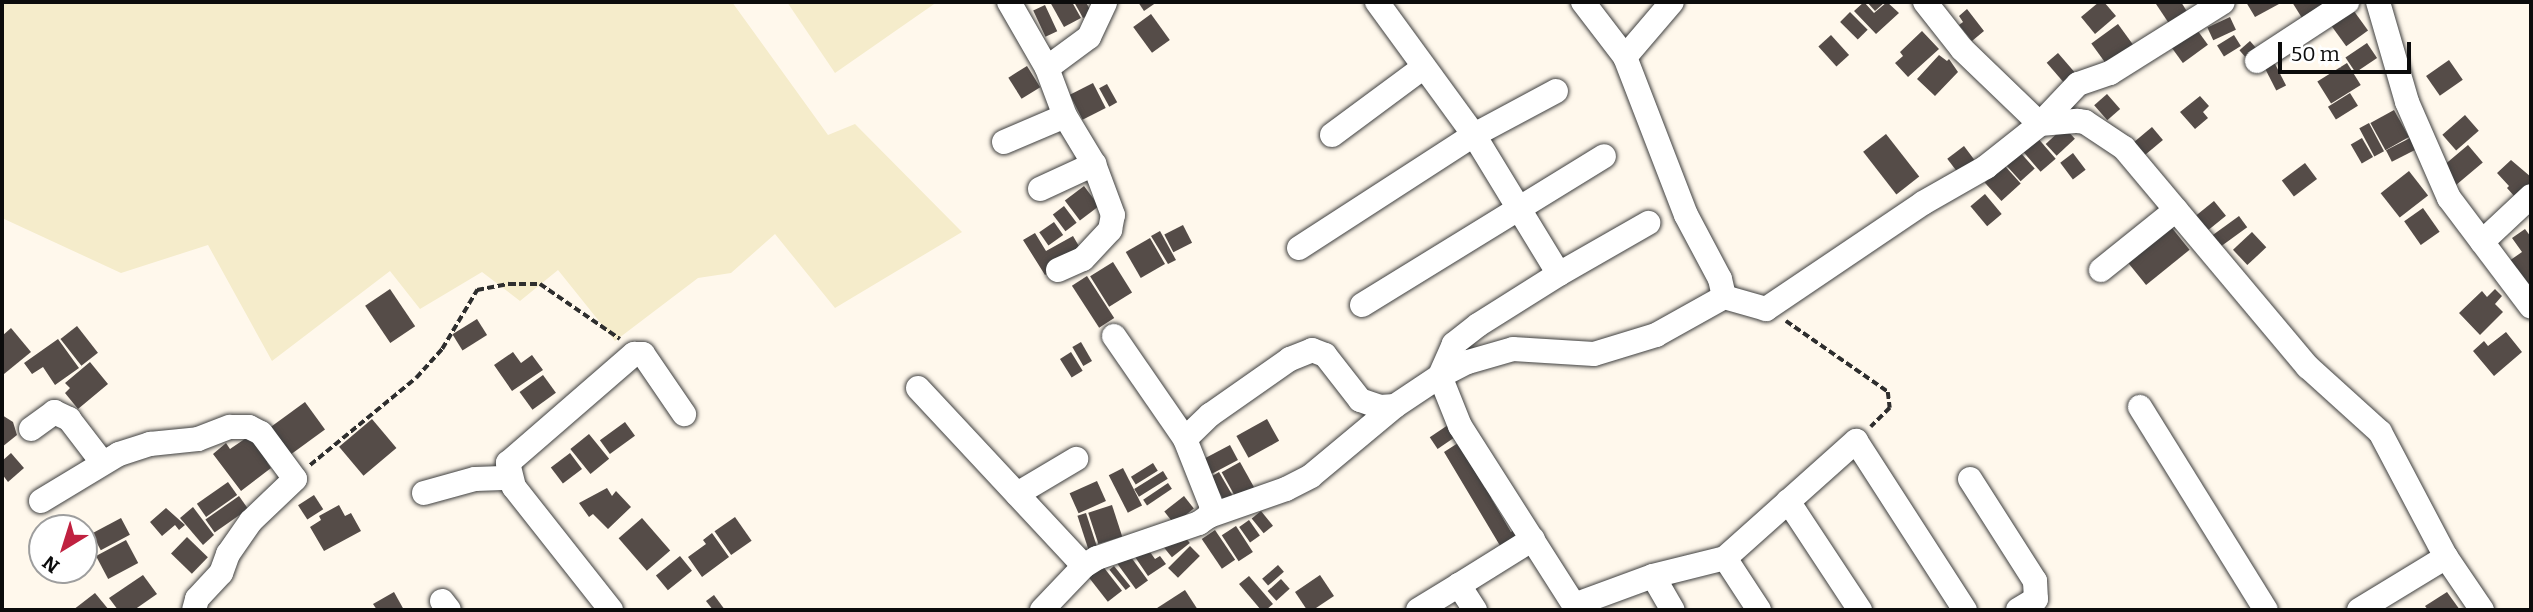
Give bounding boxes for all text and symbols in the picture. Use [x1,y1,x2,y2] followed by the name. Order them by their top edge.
[2281,28,2414,72] scale bar
[2291,41,2340,67] text: 50 m
[28,514,98,584] north arrow
[38,551,64,578] text: N

